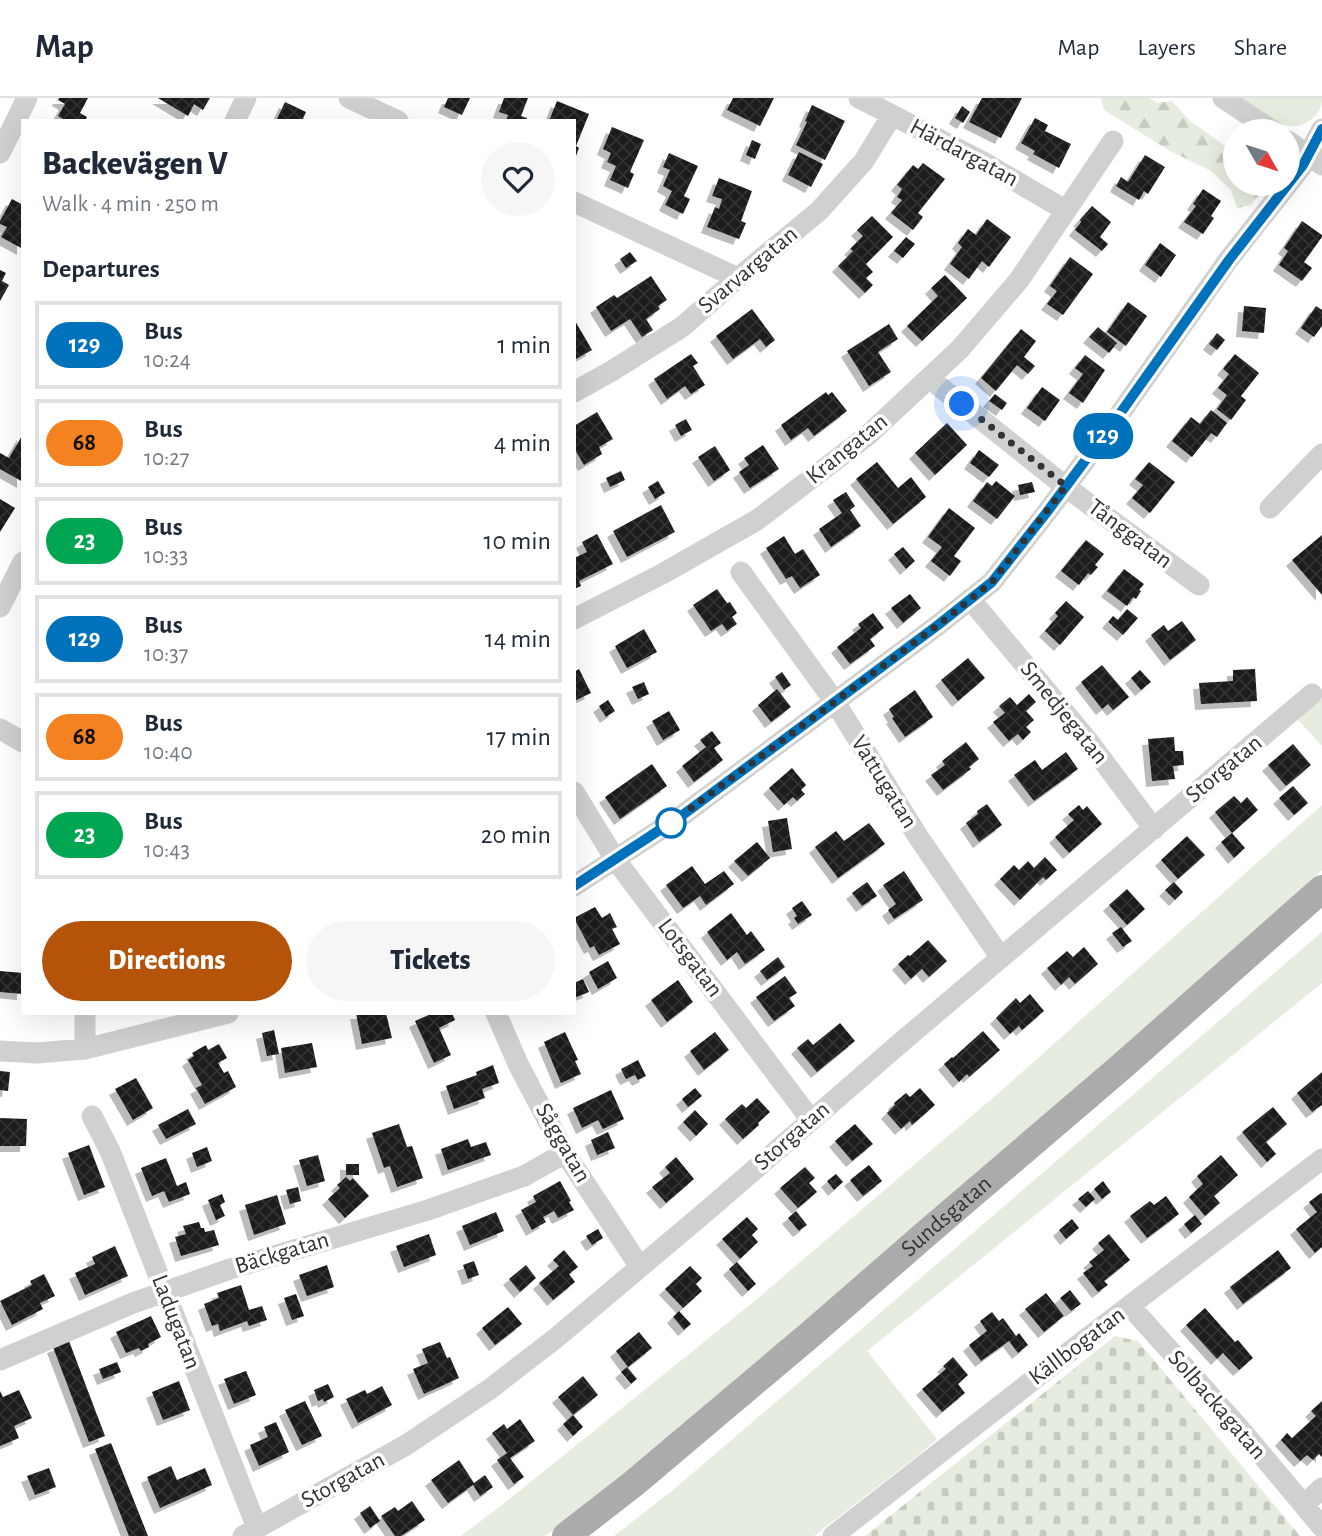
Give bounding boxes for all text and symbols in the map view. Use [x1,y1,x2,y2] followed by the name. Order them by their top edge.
[35,31,94,64] text: Map
[1057,36,1099,60] text: Map
[1137,36,1196,60] text: Layers
[1234,36,1287,60] text: Share
[906,114,1022,192] street label: Härdargatan
[1223,119,1300,196] north arrow
[1223,119,1300,196] map controls
[481,142,555,216] button: heart
[42,148,228,181] text: Backevägen V
[42,193,219,216] text: Walk · 4 min · 250 m
[694,222,802,318] street label: Svarvargatan
[42,256,160,282] text: Departures
[144,318,183,344] text: Bus
[497,332,551,358] text: 1 min
[69,333,100,357] text: 129
[144,349,191,372] text: 10:24
[944,386,979,421] your location
[802,409,892,489] street label: Krangatan
[1063,413,1143,459] line badge: 129
[144,416,183,442] text: Bus
[1087,424,1119,448] text: 129
[494,430,551,456] text: 4 min
[73,431,96,455] text: 68
[144,447,189,470] text: 10:27
[1083,495,1177,573] street label: Tånggatan
[144,514,183,540] text: Bus
[484,528,551,554] text: 10 min
[74,529,95,553] text: 23
[144,545,188,568] text: 10:33
[144,612,183,638] text: Bus
[485,626,551,652] text: 14 min
[69,627,100,651] text: 129
[144,643,188,666] text: 10:37
[1016,657,1112,769] street label: Smedjegatan
[144,710,183,736] text: Bus
[486,724,551,750] text: 17 min
[73,725,96,749] text: 68
[1181,730,1267,808] street label: Storgatan
[846,731,922,833] street label: Vattugatan
[144,741,193,764] text: 10:40
[144,808,183,834] text: Bus
[656,808,686,838] unlabelled marker
[481,822,551,848] text: 20 min
[74,823,95,847] text: 23
[144,839,190,862] text: 10:43
[653,914,727,1002] street label: Lotsgatan
[42,921,292,1001] button: Directions
[306,921,555,1001] button: Tickets
[750,1097,834,1175] street label: Storgatan
[531,1099,595,1187] street label: Såggatan
[897,1171,996,1261] street label: Sundsgatan
[232,1227,332,1279] street label: Bäckgatan
[147,1271,205,1373] street label: Ladugatan
[1025,1302,1129,1390] street label: Källbogatan
[1163,1346,1271,1464] street label: Solbackagatan
[297,1447,389,1513] street label: Storgatan

